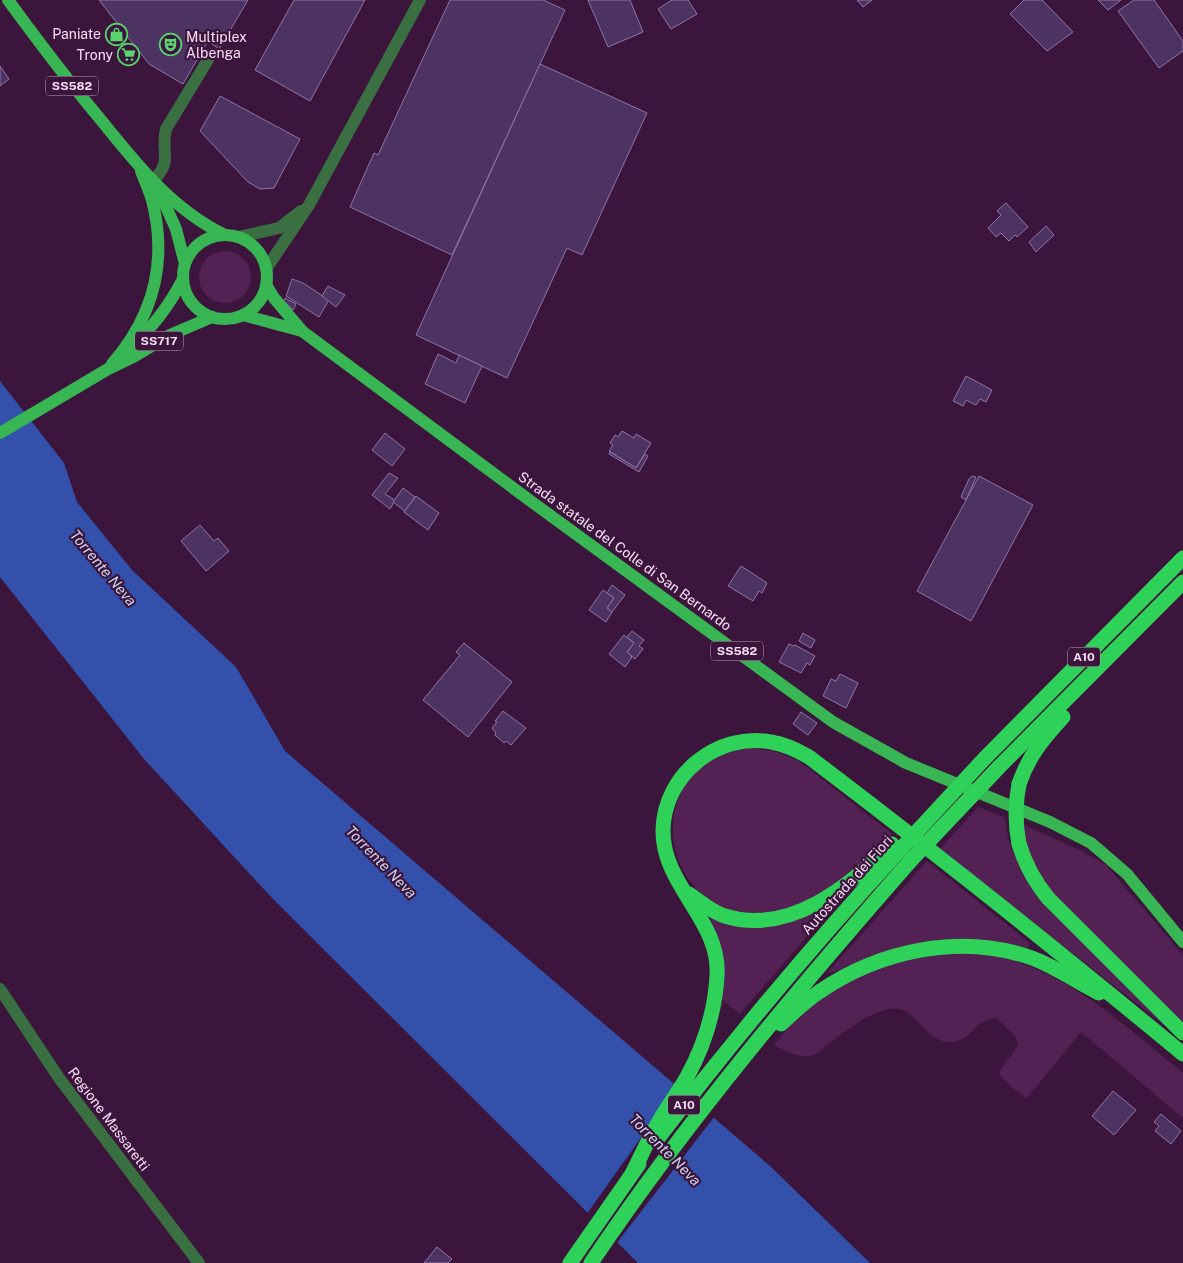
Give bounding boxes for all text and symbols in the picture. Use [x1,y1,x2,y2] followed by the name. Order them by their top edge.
[105,22,129,46] shop icon: Paniate
[52,26,101,42] place label: Paniate
[186,29,247,61] place label: Multiplex Albenga
[158,33,182,57] theatre icon: Multiplex Albenga
[117,43,141,67] supermarket icon: Trony
[77,47,114,63] place label: Trony
[46,76,98,95] road number: SS582
[135,332,183,351] road number: SS717
[515,468,735,634] street label: Strada statale del Colle di San Bernardo
[67,526,140,609] water label: Torrente Neva
[711,641,763,660] road number: SS582
[1068,648,1100,666] road number: A10
[343,822,420,901] water label: Torrente Neva
[798,832,896,938] street label: Autostrada dei Fiori
[65,1064,153,1174] street label: Regione Massaretti
[668,1096,700,1114] road number: A10
[626,1110,705,1189] water label: Torrente Neva

